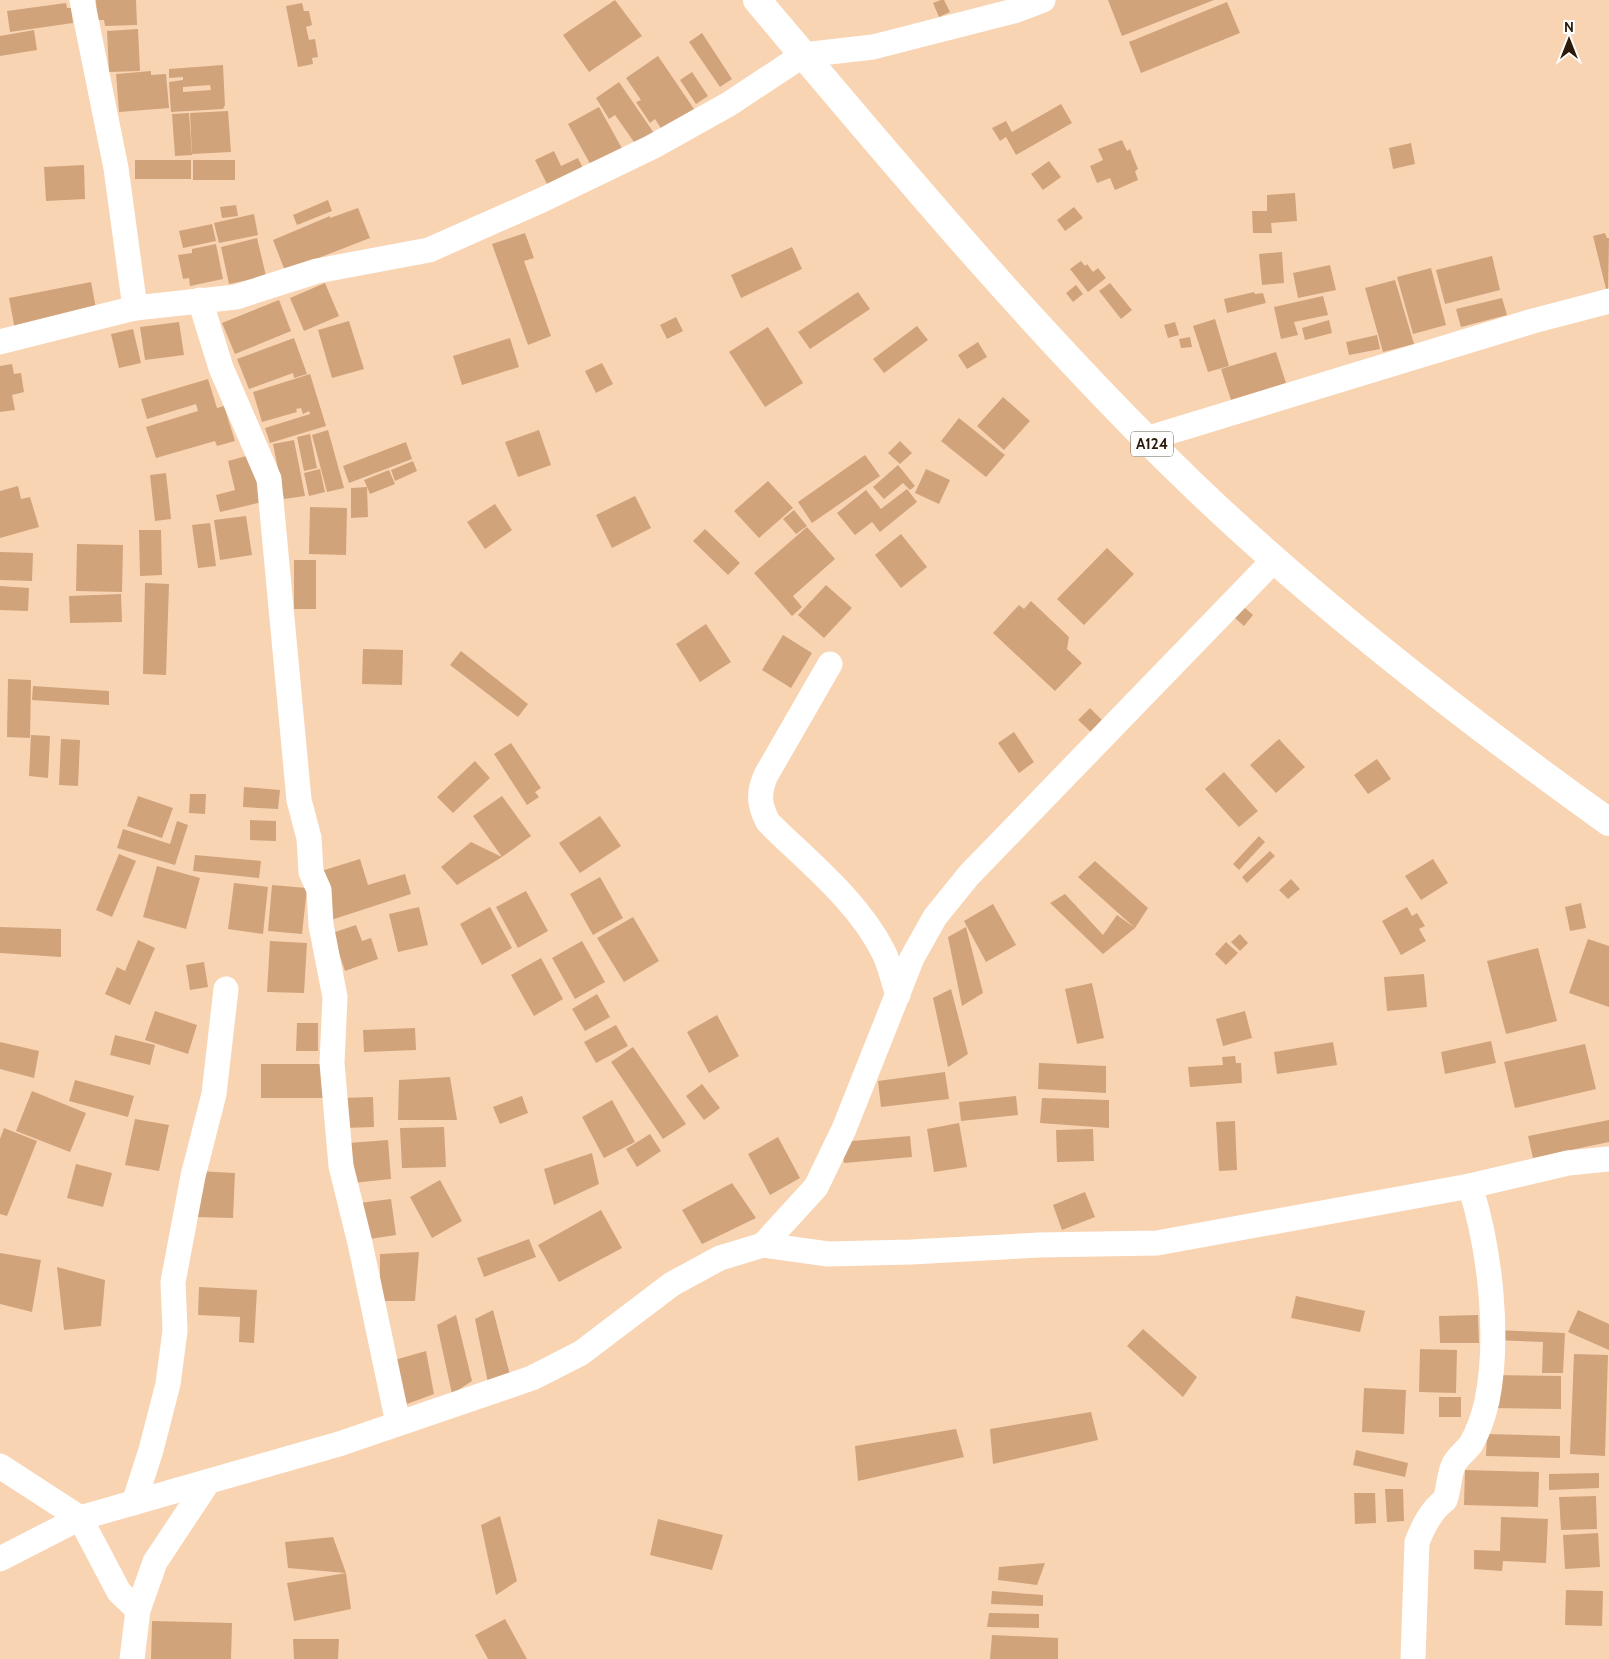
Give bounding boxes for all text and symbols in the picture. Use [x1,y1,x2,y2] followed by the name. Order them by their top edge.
[1544,15,1594,65] north arrow
[1564,18,1574,36] text: N
[1131,432,1173,456] road number: A124

